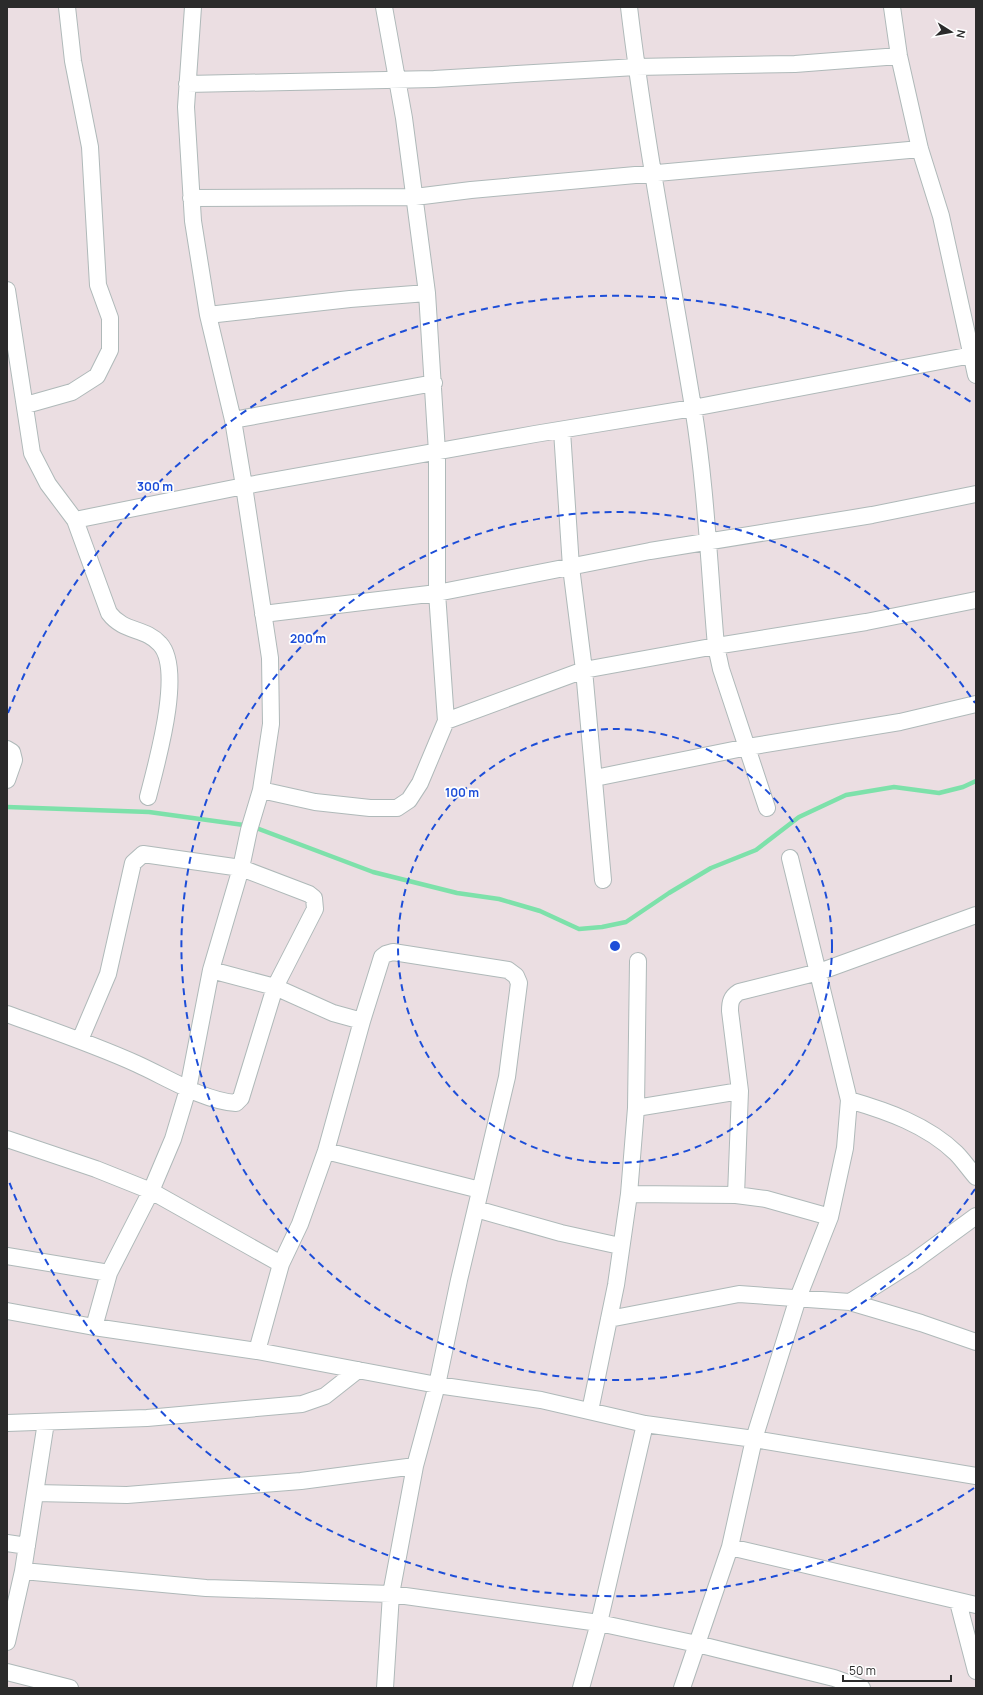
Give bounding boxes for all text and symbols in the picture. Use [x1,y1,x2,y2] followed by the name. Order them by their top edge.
[931,12,971,52] north arrow
[953,29,969,39] text: N
[137,478,173,495] text: 300 m
[290,630,326,647] text: 200 m
[445,784,479,801] text: 100 m
[608,939,622,953] centre of rings
[843,1657,951,1683] scale bar
[849,1662,876,1679] text: 50 m

